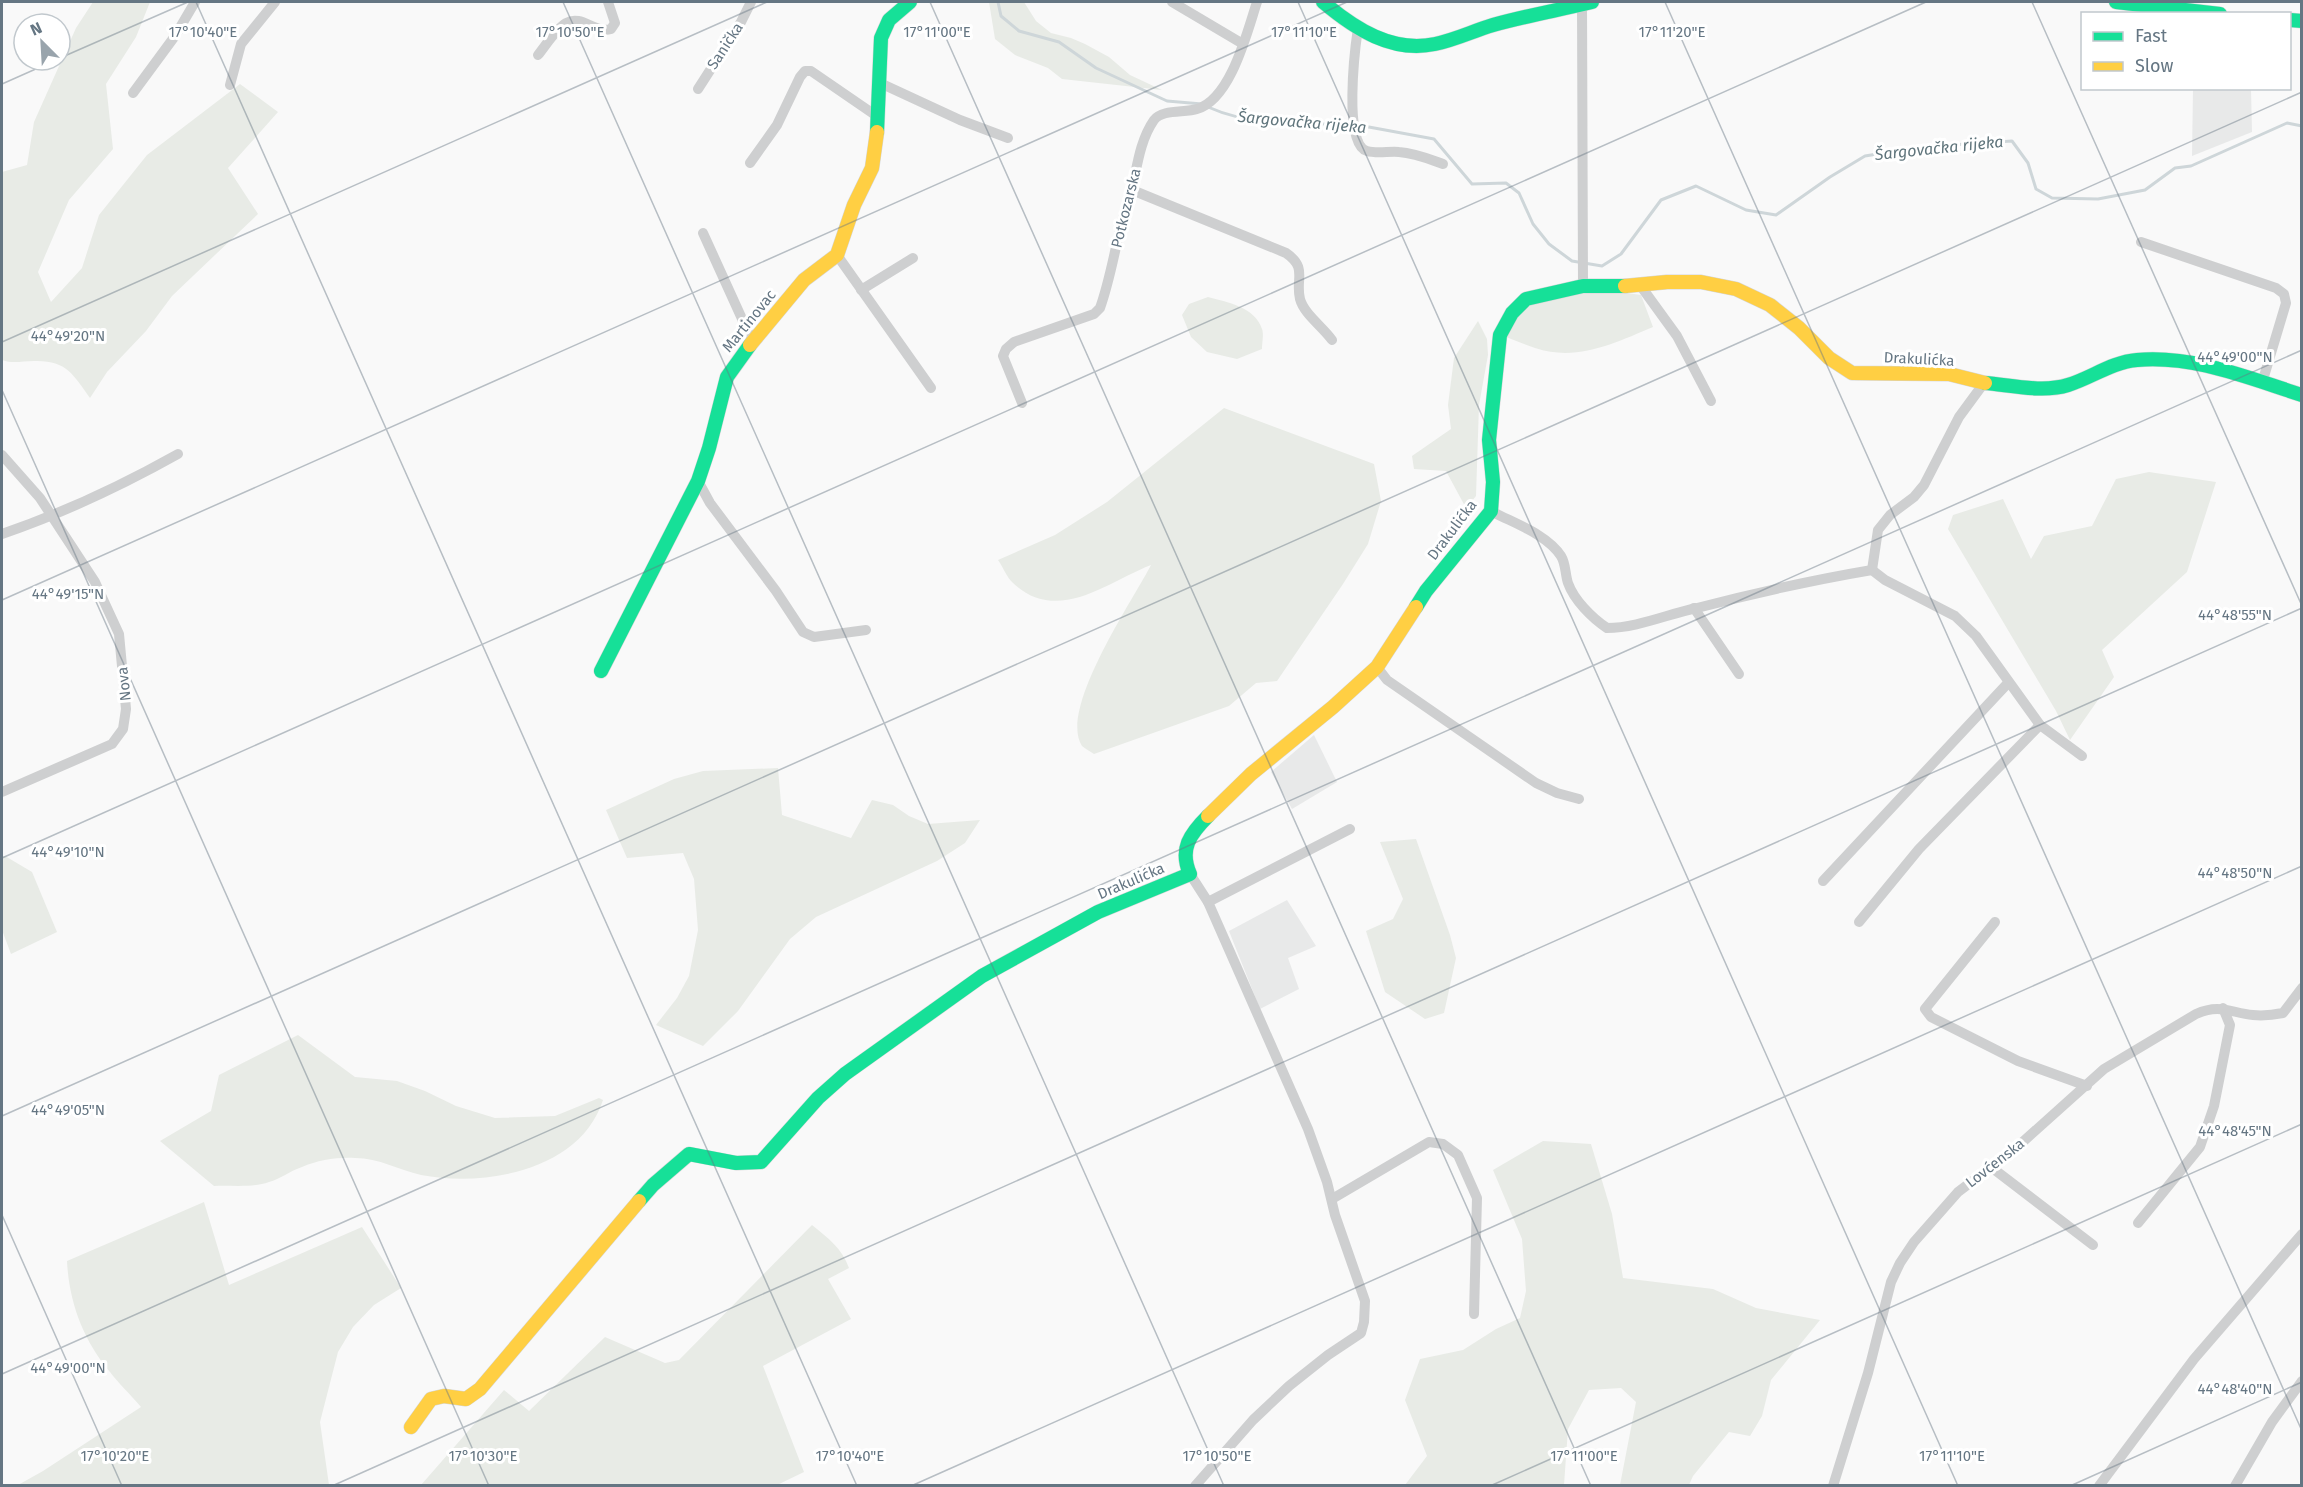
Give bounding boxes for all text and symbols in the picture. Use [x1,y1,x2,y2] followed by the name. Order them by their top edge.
[12,12,72,72] north arrow
[2081,12,2291,90] legend
[27,18,45,40] text: N
[703,19,747,73] street label: Sanička
[169,23,237,41] text: 17°10'40"E
[536,23,604,41] text: 17°10'50"E
[903,23,971,41] text: 17°11'00"E
[1271,23,1337,41] text: 17°11'10"E
[1639,23,1705,41] text: 17°11'20"E
[2135,25,2168,47] text: Fast
[2135,55,2174,77] text: Slow
[1236,106,1367,137] water label: Šargovačka rijeka
[1873,131,2004,164] water label: Šargovačka rijeka
[1107,166,1145,250] street label: Potkozarska
[718,286,780,356] street label: Martinovac
[31,327,105,345] text: 44°49'20"N
[1883,348,1955,370] street label: Drakulićka
[2197,348,2273,366] text: 44°49'00"N
[1424,496,1480,564] street label: Drakulićka
[32,585,104,603] text: 44°49'15"N
[2198,606,2272,624] text: 44°48'55"N
[113,666,135,702] street label: Nova
[31,843,105,861] text: 44°49'10"N
[1095,859,1167,903] street label: Drakulićka
[2197,864,2273,882] text: 44°48'50"N
[31,1101,105,1119] text: 44°49'05"N
[2198,1122,2272,1140] text: 44°48'45"N
[1962,1134,2028,1192] street label: Lovćenska
[30,1359,106,1377] text: 44°49'00"N
[2198,1380,2272,1398] text: 44°48'40"N
[81,1447,149,1465] text: 17°10'20"E
[449,1447,517,1465] text: 17°10'30"E
[816,1447,884,1465] text: 17°10'40"E
[1183,1447,1251,1465] text: 17°10'50"E
[1550,1447,1618,1465] text: 17°11'00"E
[1919,1447,1985,1465] text: 17°11'10"E

